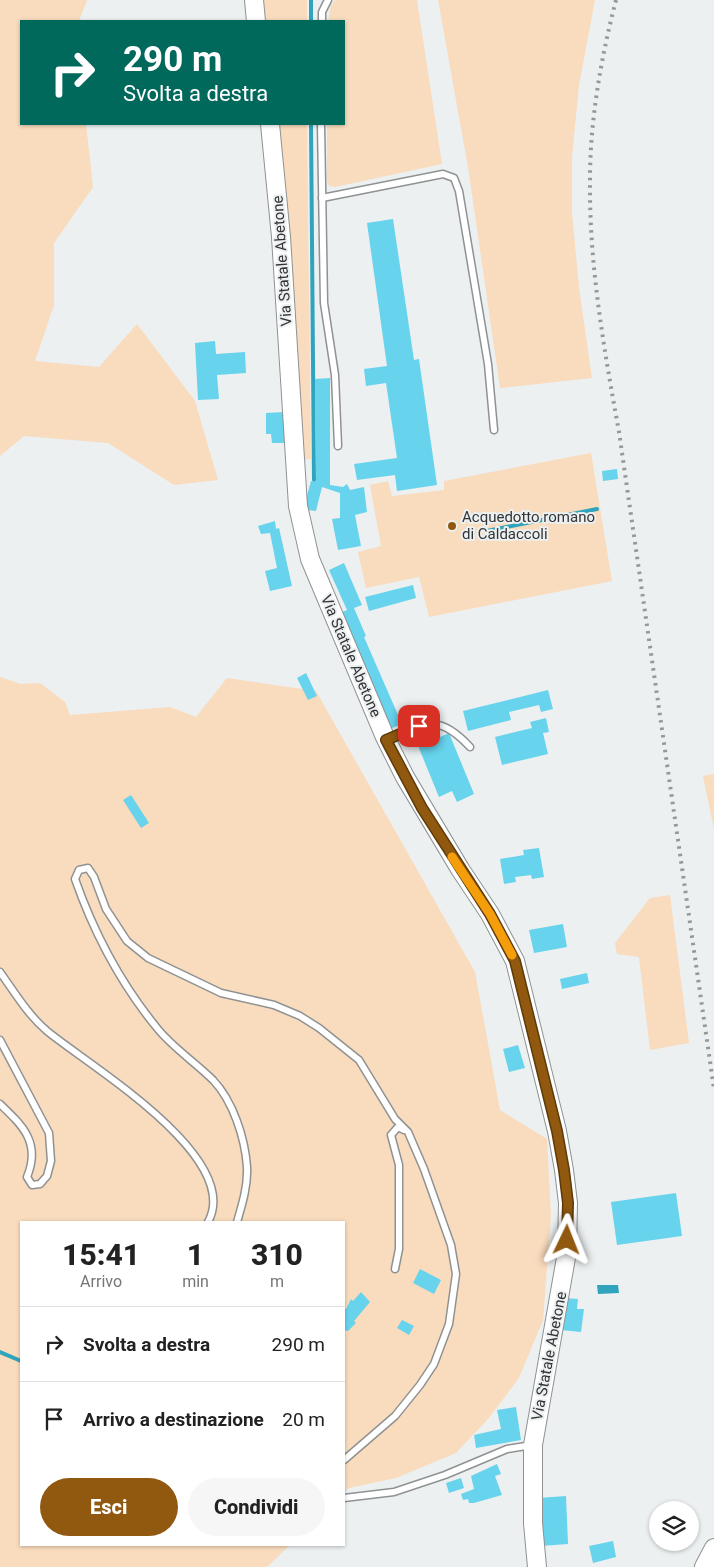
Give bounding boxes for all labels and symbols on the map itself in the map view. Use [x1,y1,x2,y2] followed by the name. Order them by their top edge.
[268,195,296,327] street label: Via Statale Abetone
[462,508,595,543] place label: Acquedotto romano di Caldaccoli
[446,520,458,532] marker: Acquedotto romano di Caldaccoli
[317,592,385,720] street label: Via Statale Abetone
[398,705,440,747] pin
[540,1213,592,1265] position arrow
[528,1290,570,1422] street label: Via Statale Abetone

